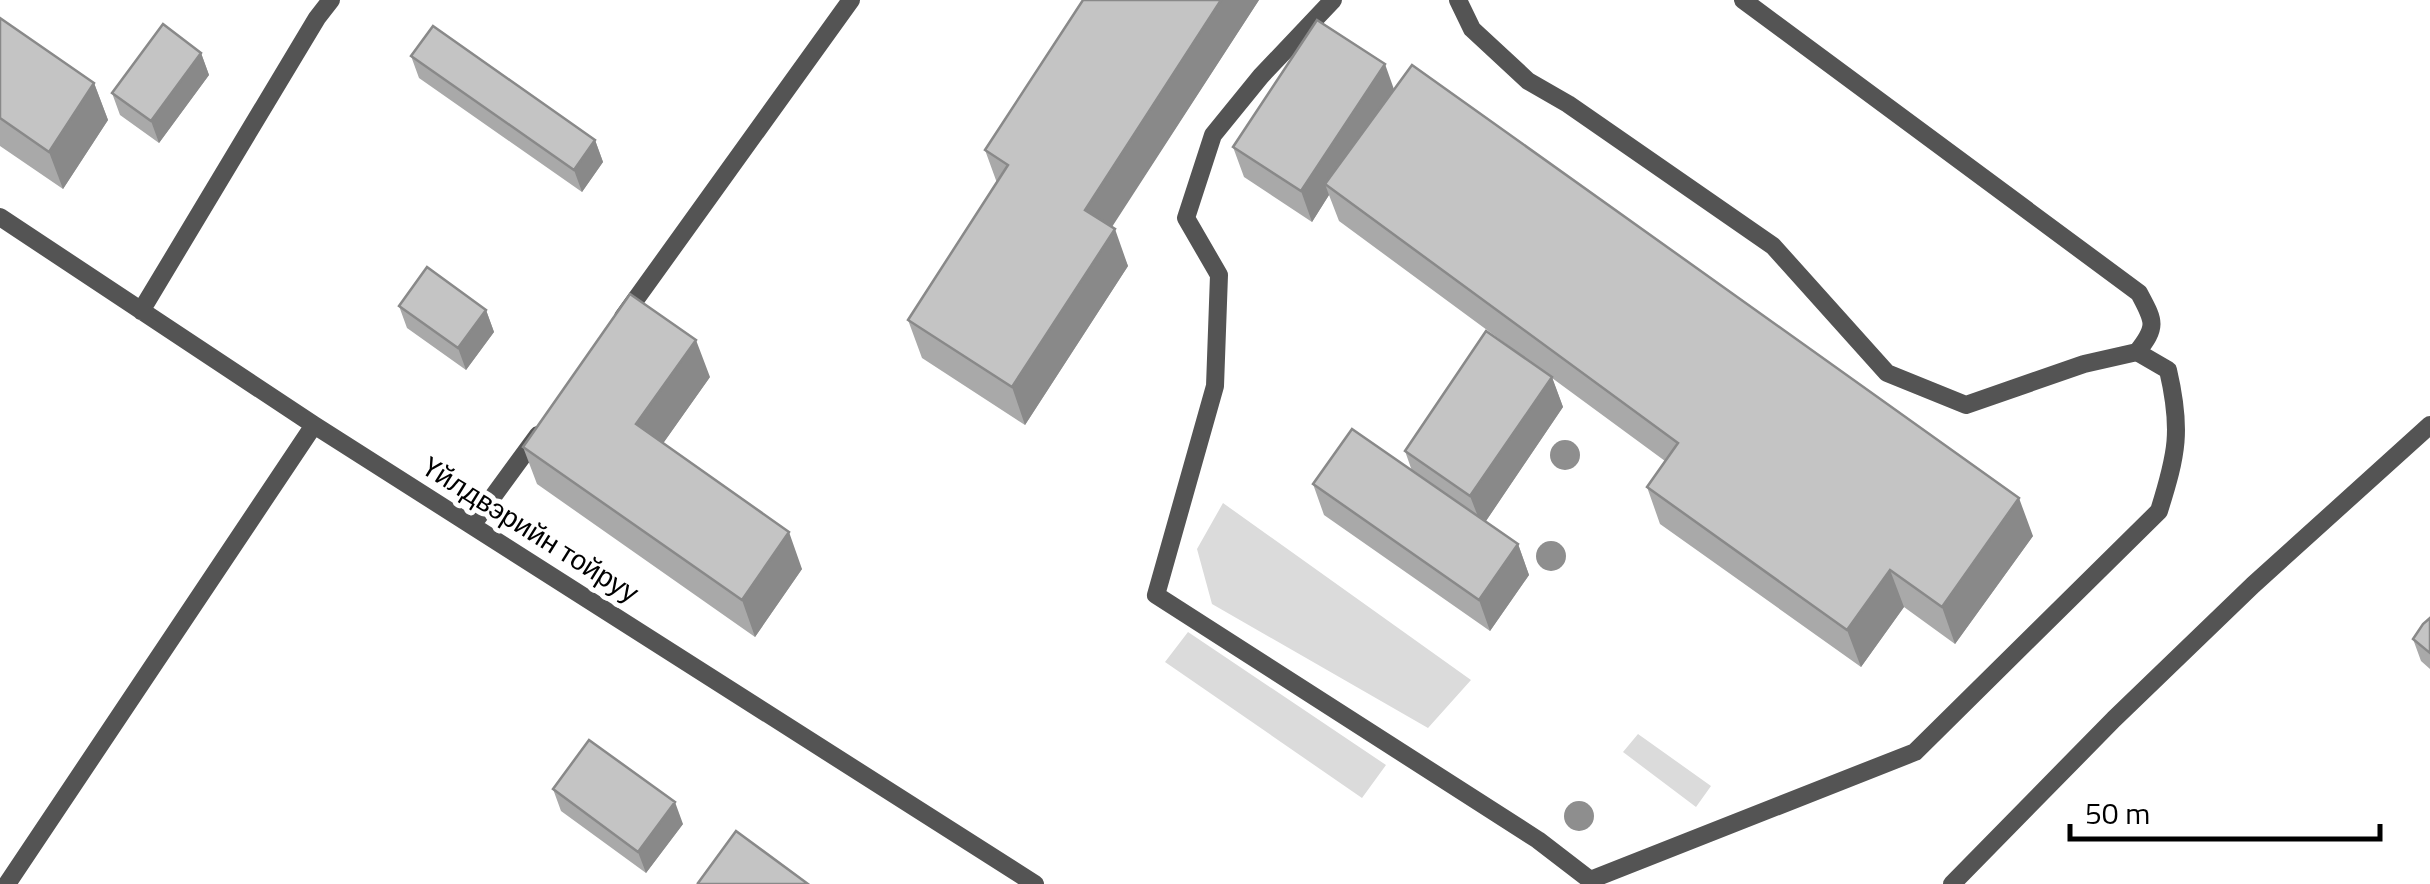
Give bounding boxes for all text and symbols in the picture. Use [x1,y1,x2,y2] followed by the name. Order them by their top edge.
[414,445,648,613] street label: Үйлдвэрийн тойруу
[2070,779,2380,841] scale bar
[2085,790,2150,836] text: 50 m

